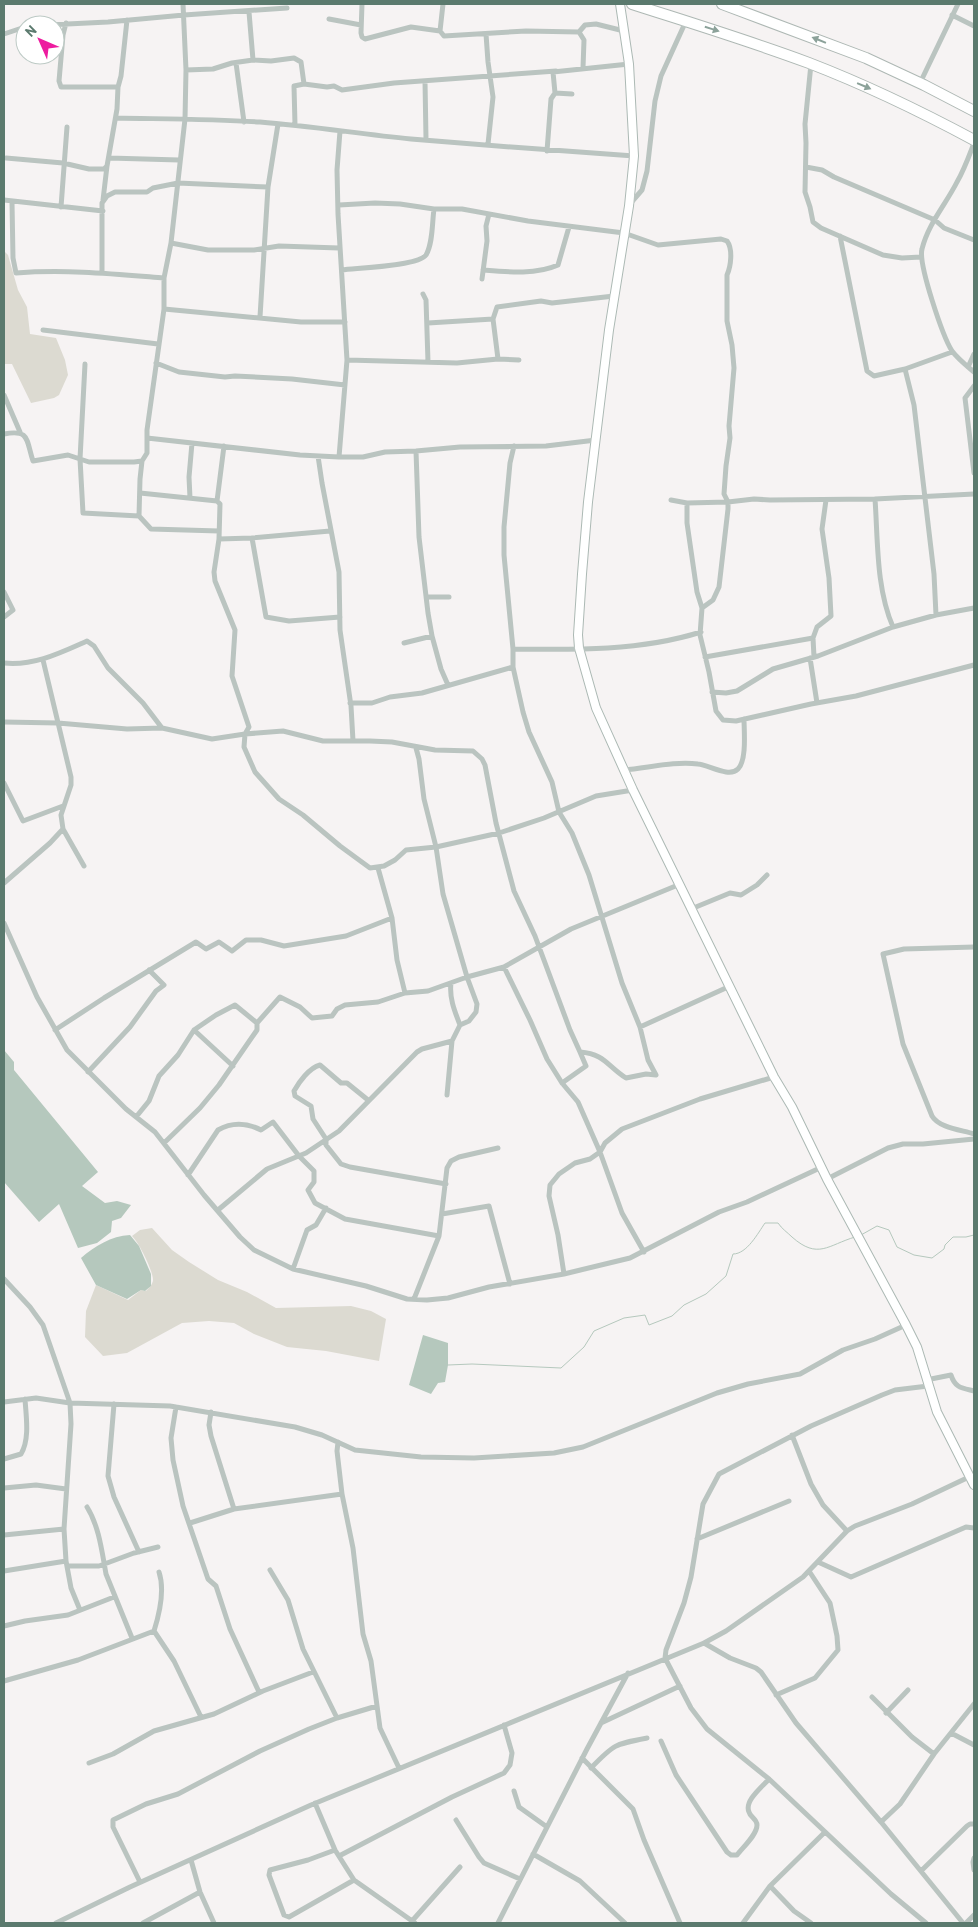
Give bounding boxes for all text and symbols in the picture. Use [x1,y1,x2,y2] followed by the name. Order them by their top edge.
[15,15,65,65] north arrow
[21,21,40,40] text: N
[704,26,719,33] one-way arrow
[812,35,826,43] one-way arrow
[857,83,871,91] one-way arrow

